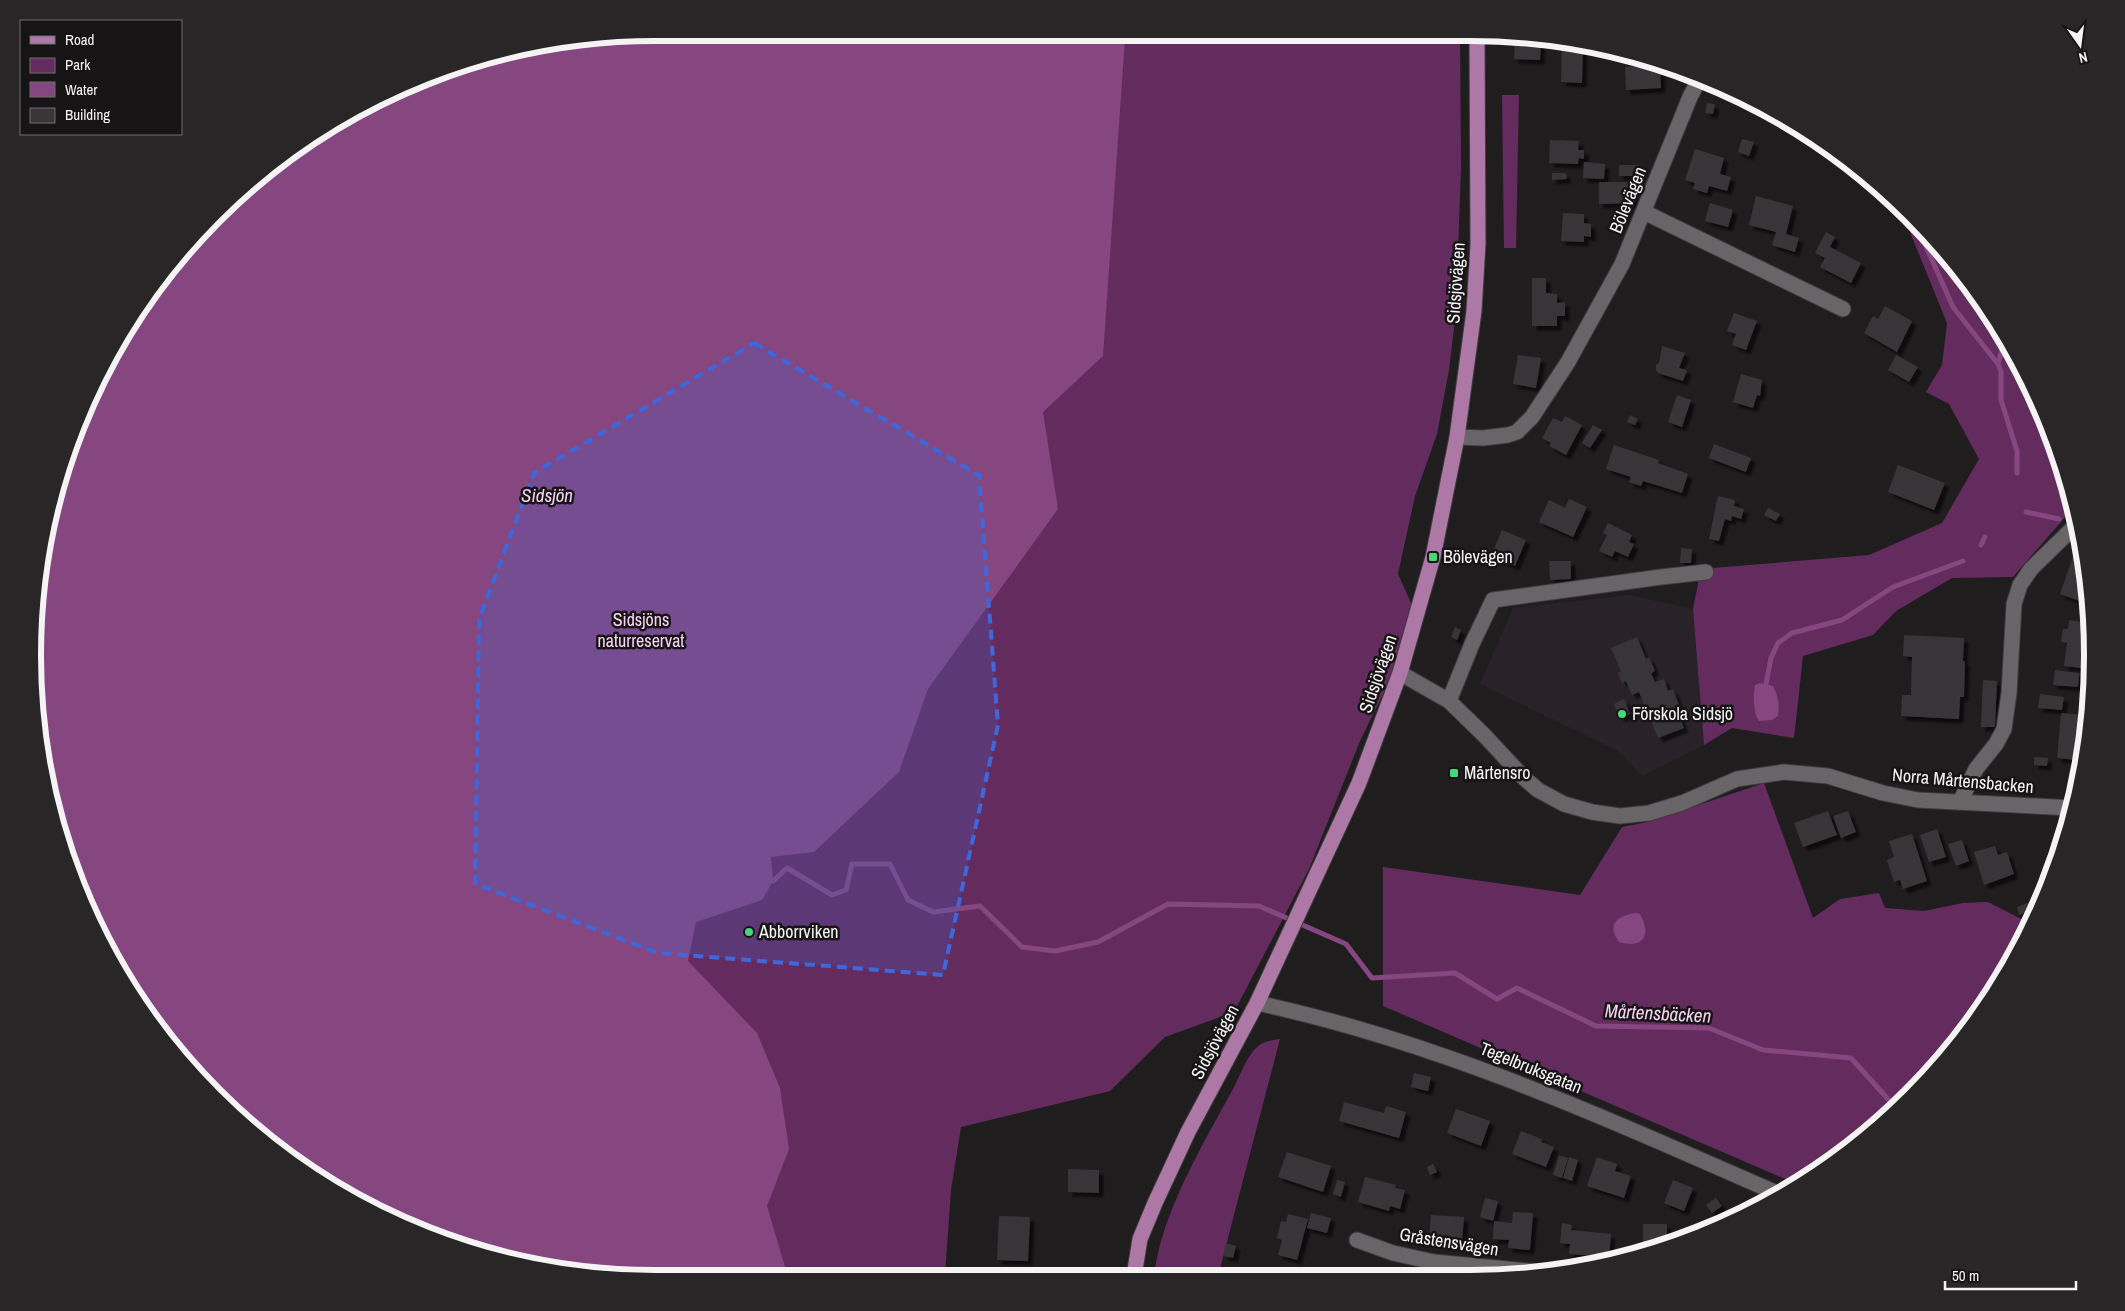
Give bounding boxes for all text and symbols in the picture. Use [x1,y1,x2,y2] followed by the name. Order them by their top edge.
[20,20,182,135] legend
[2055,20,2105,70] north arrow
[65,29,94,50] text: Road
[2077,48,2089,67] text: N
[65,54,91,75] text: Park
[65,79,97,100] text: Water
[65,104,110,125] text: Building
[1603,163,1652,237] street label: Bölevägen
[1440,242,1471,324] street label: Sidsjövägen
[521,482,573,508] water label: Sidsjön
[1443,544,1513,569] place label: Bölevägen
[1427,551,1439,563] marker: Bölevägen
[598,607,684,653] park label: Sidsjöns naturreservat
[1352,631,1403,716] street label: Sidsjövägen
[1632,701,1733,726] place label: Förskola Sidsjö
[1616,708,1628,720] marker: Förskola Sidsjö
[1464,760,1530,785] place label: Mårtensro
[1891,762,2035,799] street label: Norra Mårtensbacken
[1448,767,1460,779] marker: Mårtensro
[758,919,839,944] place label: Abborrviken
[743,926,755,938] marker: Abborrviken
[1604,997,1712,1029] water label: Mårtensbäcken
[1184,1000,1245,1083] street label: Sidsjövägen
[1476,1036,1586,1099] street label: Tegelbruksgatan
[1398,1221,1500,1262] street label: Gråstensvägen
[1945,1258,2076,1290] scale bar
[1952,1265,1979,1286] text: 50 m

